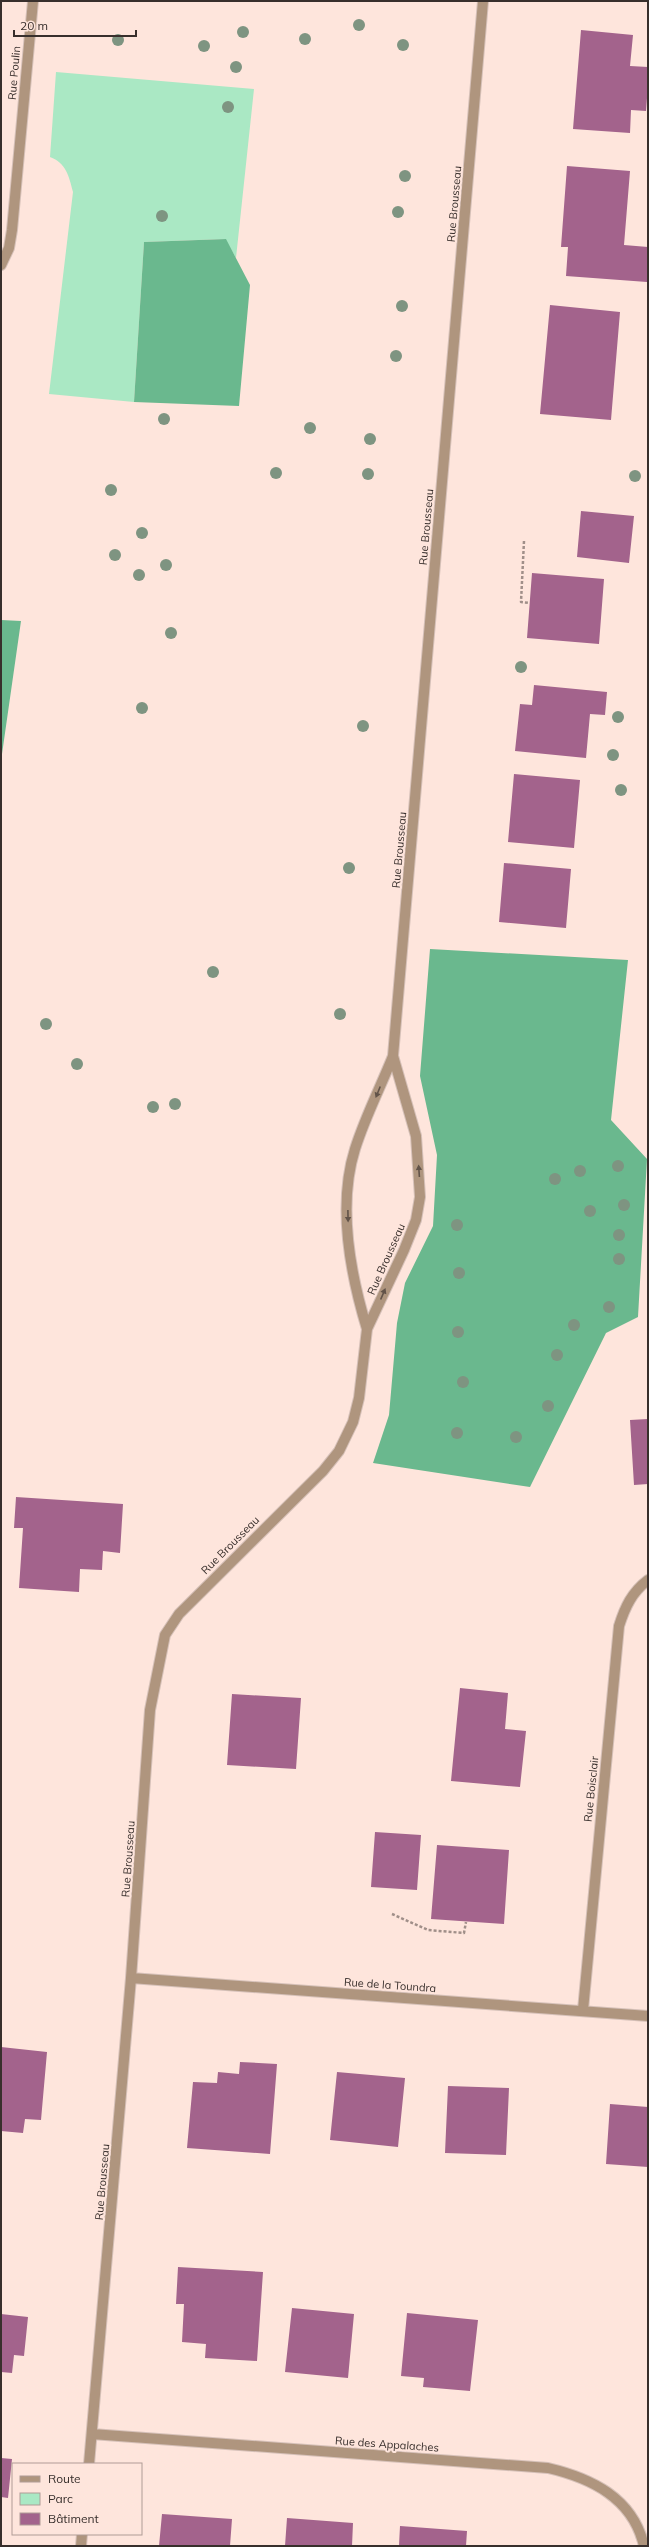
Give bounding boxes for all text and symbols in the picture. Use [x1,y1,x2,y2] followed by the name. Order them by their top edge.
[14,12,136,38] scale bar
[20,18,48,33] text: 20 m
[5,45,23,101] street label: Rue Poulin
[444,165,464,243] street label: Rue Brousseau
[416,488,436,566] street label: Rue Brousseau
[389,811,409,889] street label: Rue Brousseau
[375,1086,381,1098] one-way arrow
[415,1165,422,1177] one-way arrow
[345,1210,351,1223] one-way arrow
[364,1221,408,1297] street label: Rue Brousseau
[380,1288,386,1299] one-way arrow
[198,1513,262,1577] street label: Rue Brousseau
[581,1755,601,1823] street label: Rue Boisclair
[118,1820,138,1898] street label: Rue Brousseau
[343,1975,437,1995] street label: Rue de la Toundra
[92,2143,112,2221] street label: Rue Brousseau
[335,2433,439,2455] street label: Rue des Appalaches
[12,2463,142,2535] legend
[48,2471,81,2486] text: Route
[48,2491,73,2506] text: Parc
[48,2511,99,2526] text: Bâtiment

